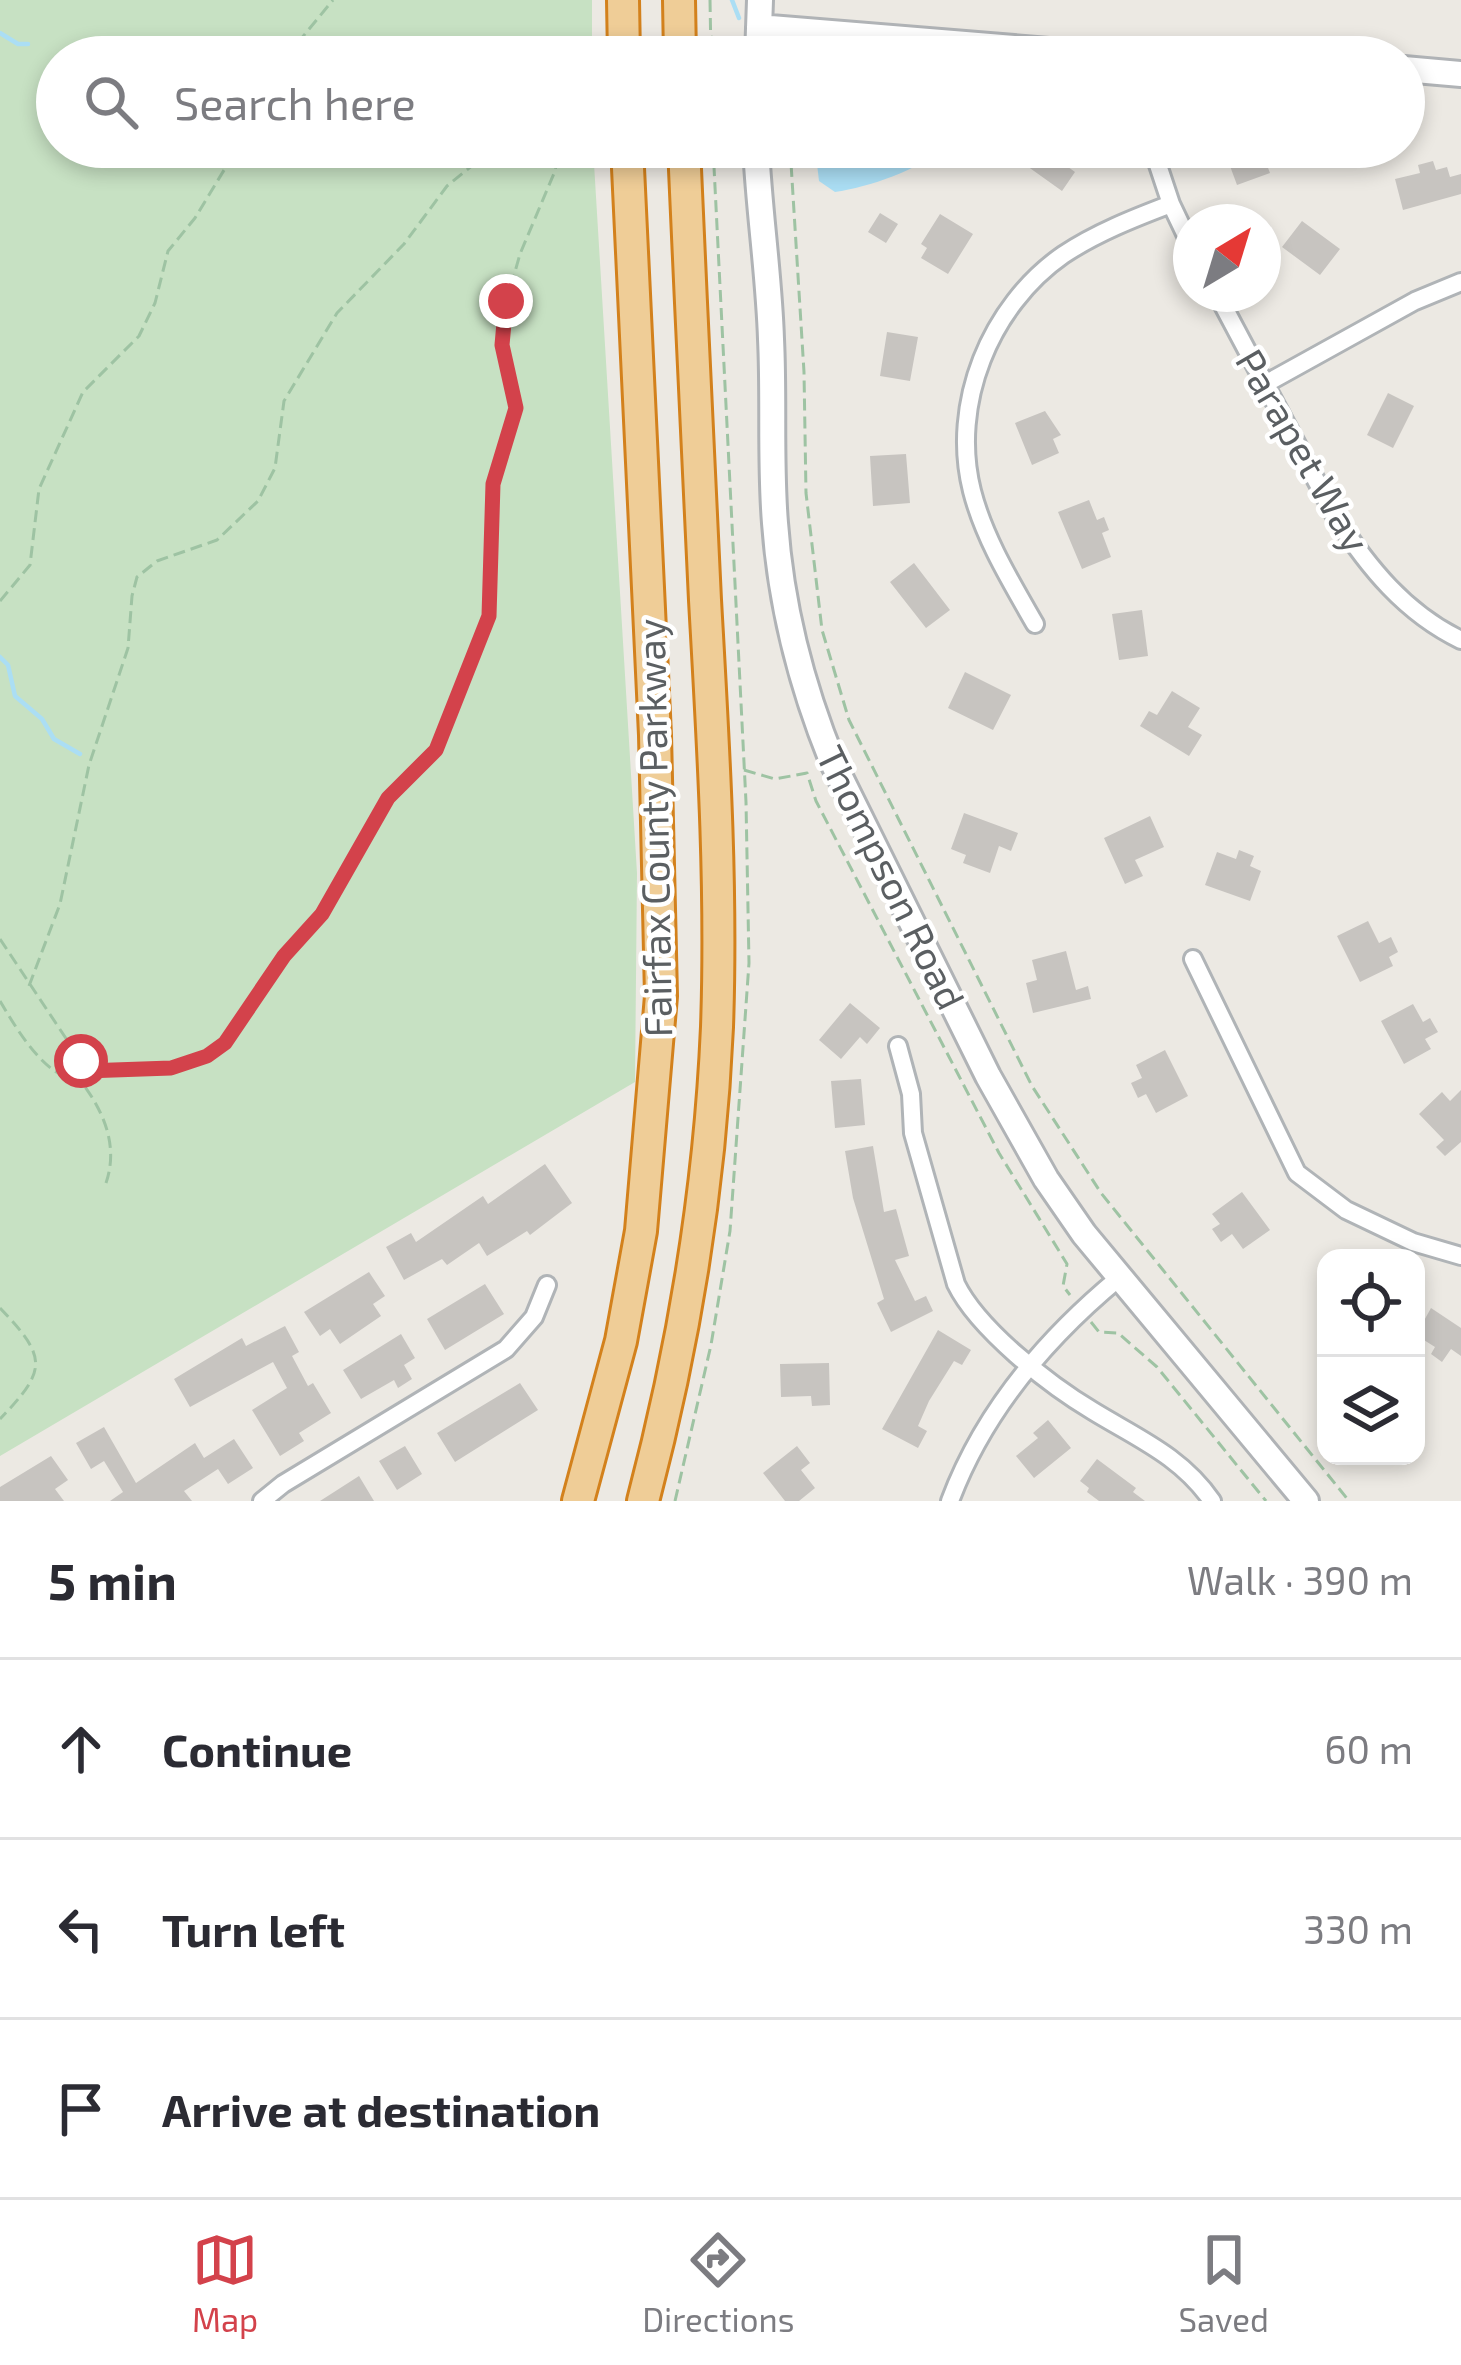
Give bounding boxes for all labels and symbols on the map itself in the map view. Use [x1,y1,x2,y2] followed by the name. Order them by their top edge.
[1173,204,1281,312] north arrow
[479,274,533,328] route end
[1227,340,1381,560] street label: Parapet Way
[626,618,680,1038] street label: Fairfax County Parkway
[808,738,976,1016] street label: Thompson Road
[54,1034,108,1088] route start

